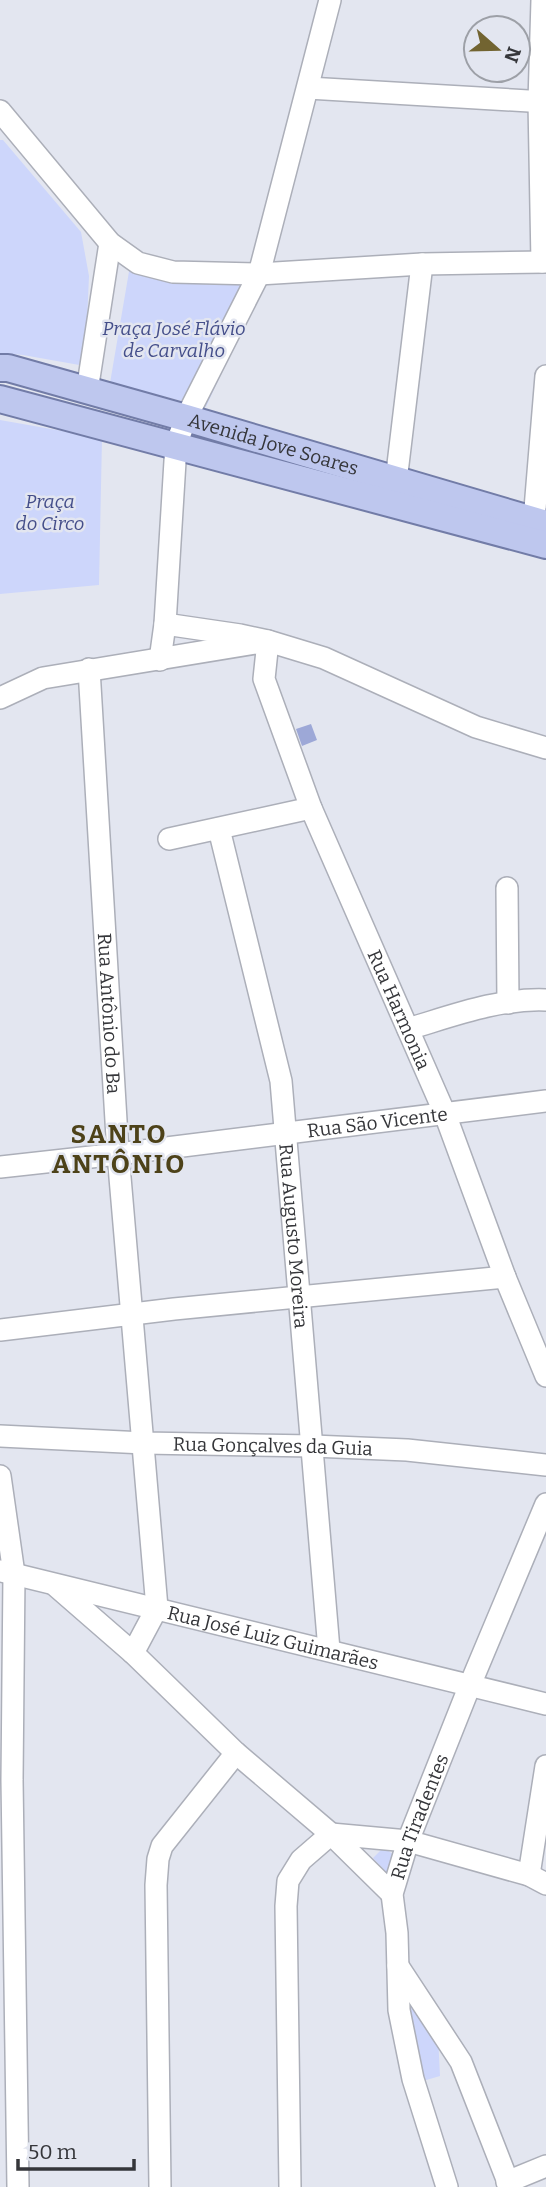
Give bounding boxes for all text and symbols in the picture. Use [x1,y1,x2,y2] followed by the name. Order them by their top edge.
[462,14,532,84] north arrow
[499,44,526,66] text: N
[102,317,246,362] park label: Praça José Flávio de Carvalho
[186,408,361,480] street label: Avenida Jove Soares
[16,490,84,535] park label: Praça do Circo
[93,932,125,1095] street label: Rua Antônio do Ba
[363,946,435,1074] street label: Rua Harmonia
[306,1102,449,1142] street label: Rua São Vicente
[52,1119,186,1180] district label: SANTO ANTÔNIO
[274,1143,313,1330] street label: Rua Augusto Moreira
[173,1433,374,1461] street label: Rua Gonçalves da Guia
[165,1601,381,1675] street label: Rua José Luiz Guimarães
[386,1751,453,1882] street label: Rua Tiradentes
[18,2128,133,2172] scale bar
[28,2139,77,2165] text: 50 m

